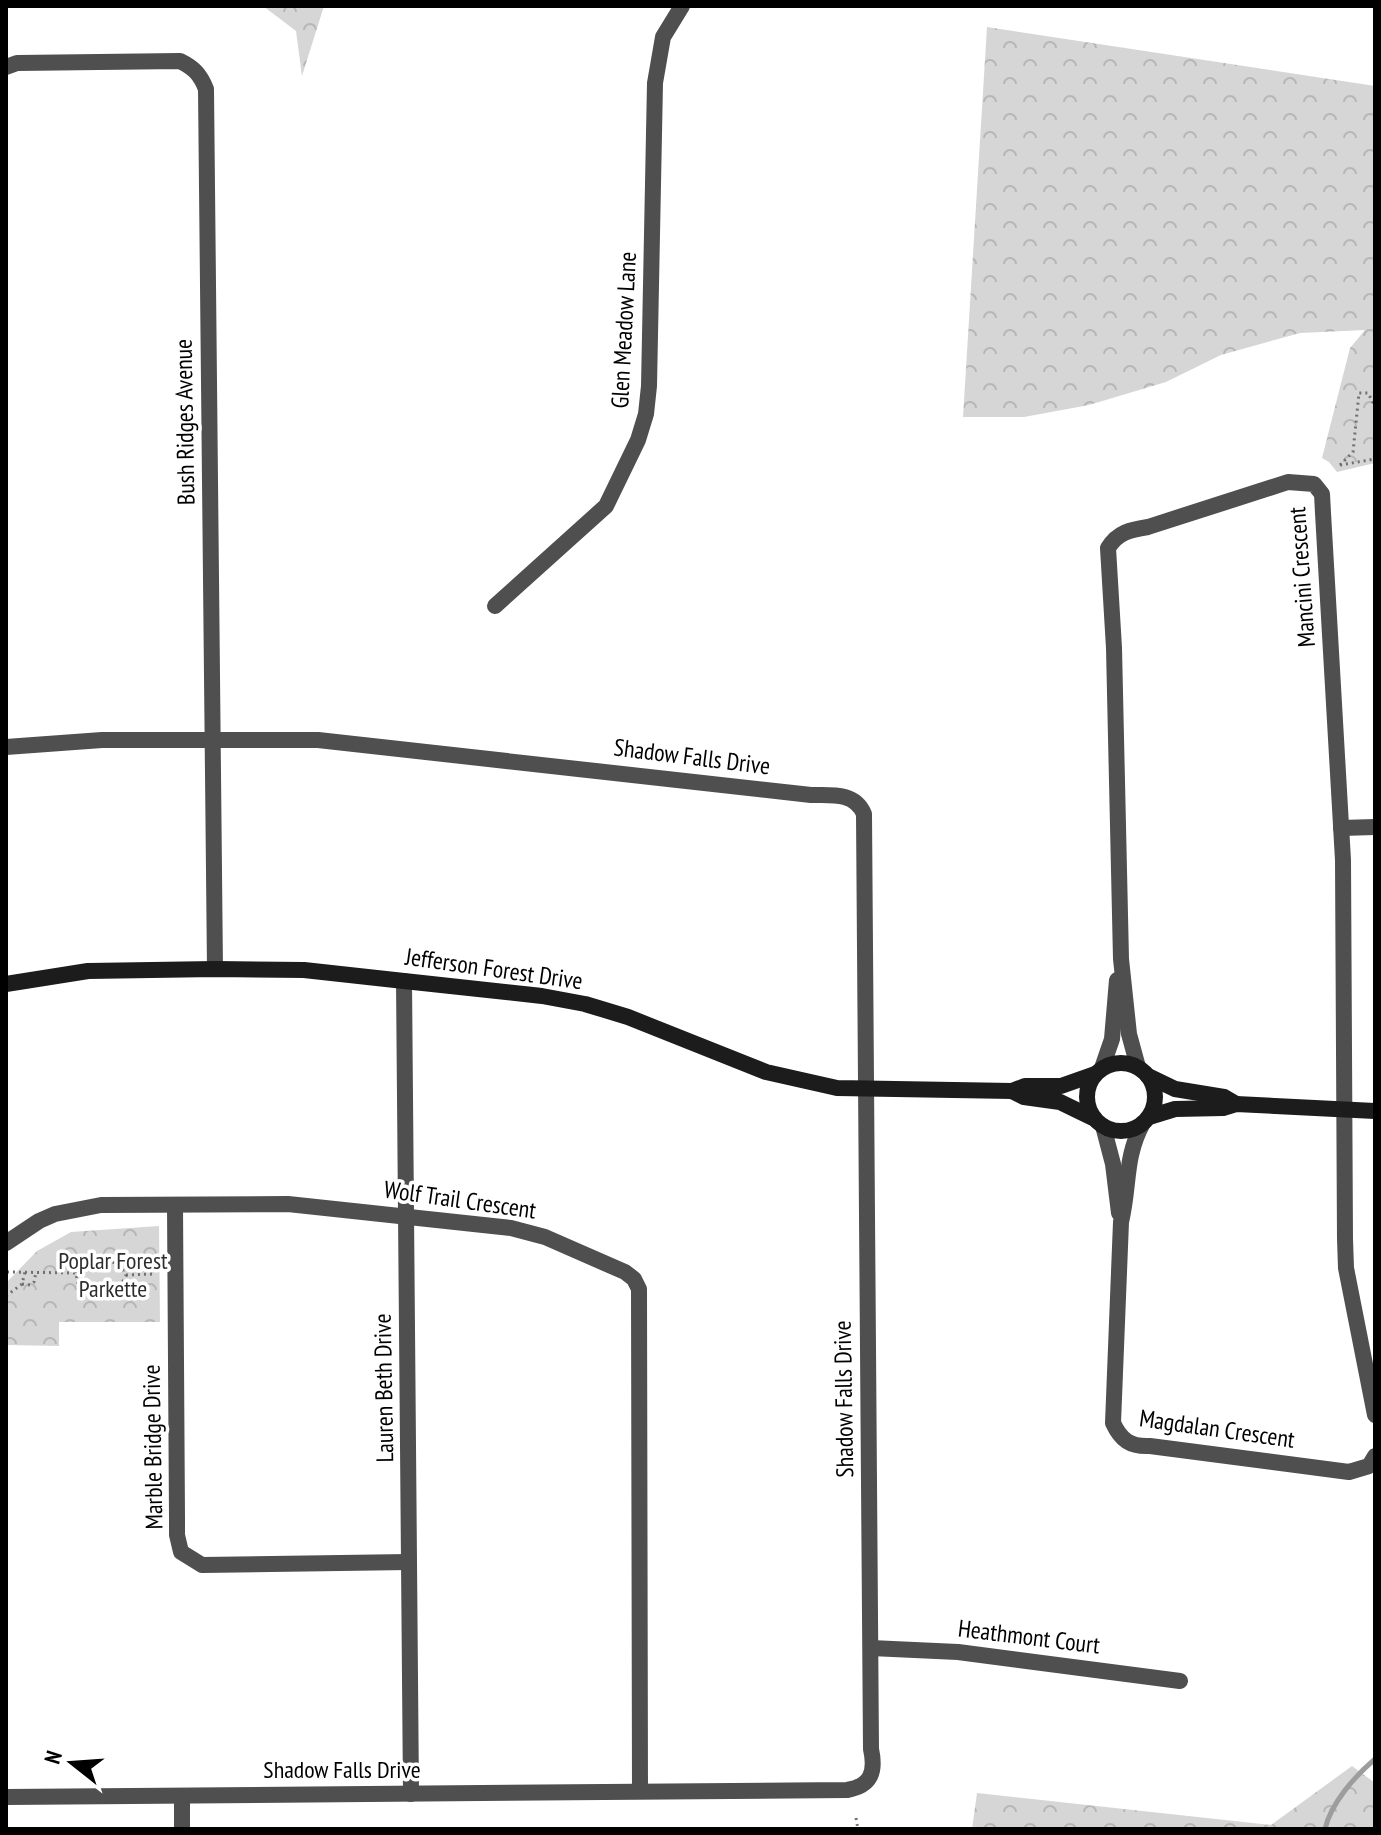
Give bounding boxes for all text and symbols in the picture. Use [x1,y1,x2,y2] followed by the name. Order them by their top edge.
[604,251,643,409] street label: Glen Meadow Lane
[168,339,201,505] street label: Bush Ridges Avenue
[1281,505,1322,648] street label: Mancini Crescent
[612,732,772,781] street label: Shadow Falls Drive
[402,941,585,996] street label: Jefferson Forest Drive
[382,1174,538,1226] street label: Wolf Trail Crescent
[58,1245,168,1304] park label: Poplar Forest Parkette
[367,1313,400,1463] street label: Lauren Beth Drive
[827,1320,860,1478] street label: Shadow Falls Drive
[136,1364,169,1530] street label: Marble Bridge Drive
[1137,1402,1297,1455] street label: Magdalan Crescent
[956,1612,1102,1661] street label: Heathmont Court
[32,1723,112,1803] north arrow
[38,1747,68,1767] text: N
[263,1754,421,1785] street label: Shadow Falls Drive

